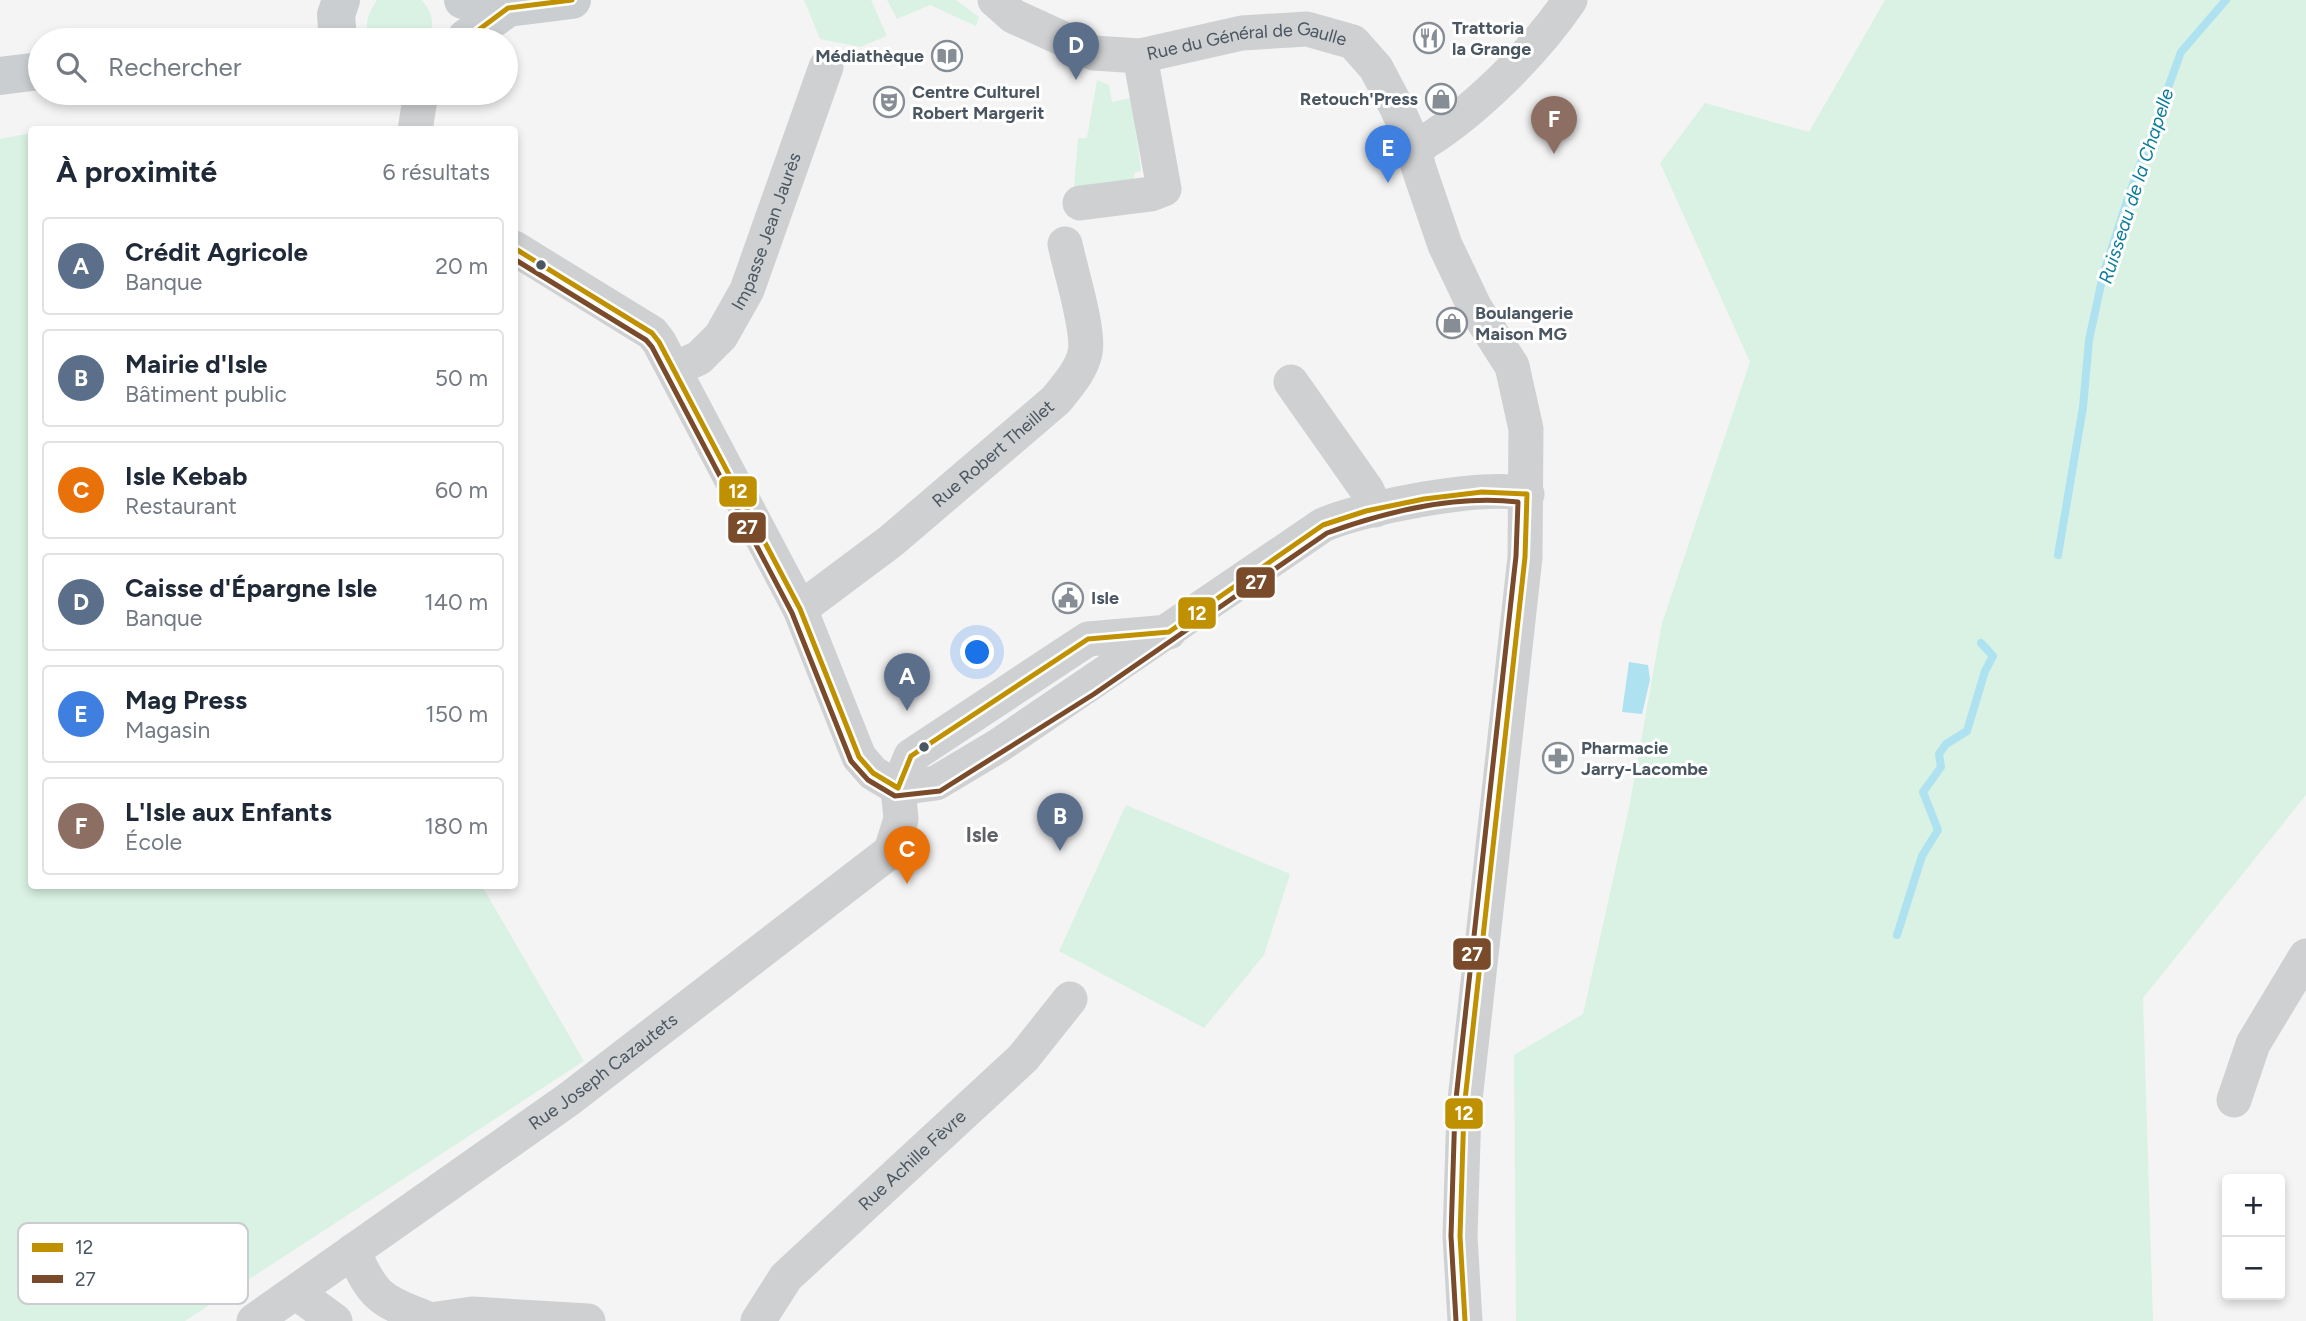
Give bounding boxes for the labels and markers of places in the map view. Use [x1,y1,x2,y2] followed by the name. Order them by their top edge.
[1452,17,1531,60] place label: Trattoria la Grange
[1412,21,1446,55] restaurant icon: Trattoria la Grange
[1053,22,1099,80] pin: D
[930,39,964,73] library icon: Médiathèque
[815,45,924,67] place label: Médiathèque
[912,81,1045,124] place label: Centre Culturel Robert Margerit
[1424,82,1458,116] shop icon: Retouch'Press
[872,85,906,119] theatre icon: Centre Culturel Robert Margerit
[1300,88,1419,110] place label: Retouch'Press
[1531,96,1577,154] pin: F
[1365,125,1411,183] pin: E
[534,258,548,272] unlabelled marker
[1475,302,1573,345] place label: Boulangerie Maison MG
[1435,306,1469,340] shop icon: Boulangerie Maison MG
[1051,581,1085,615] public building icon: Isle
[1091,587,1119,609] place label: Isle
[884,653,930,711] pin: A
[1581,737,1708,780] place label: Pharmacie Jarry-Lacombe
[917,740,931,754] unlabelled marker
[1541,741,1575,775] pharmacy icon: Pharmacie Jarry-Lacombe
[1037,793,1083,851] pin: B
[884,826,930,884] pin: C

